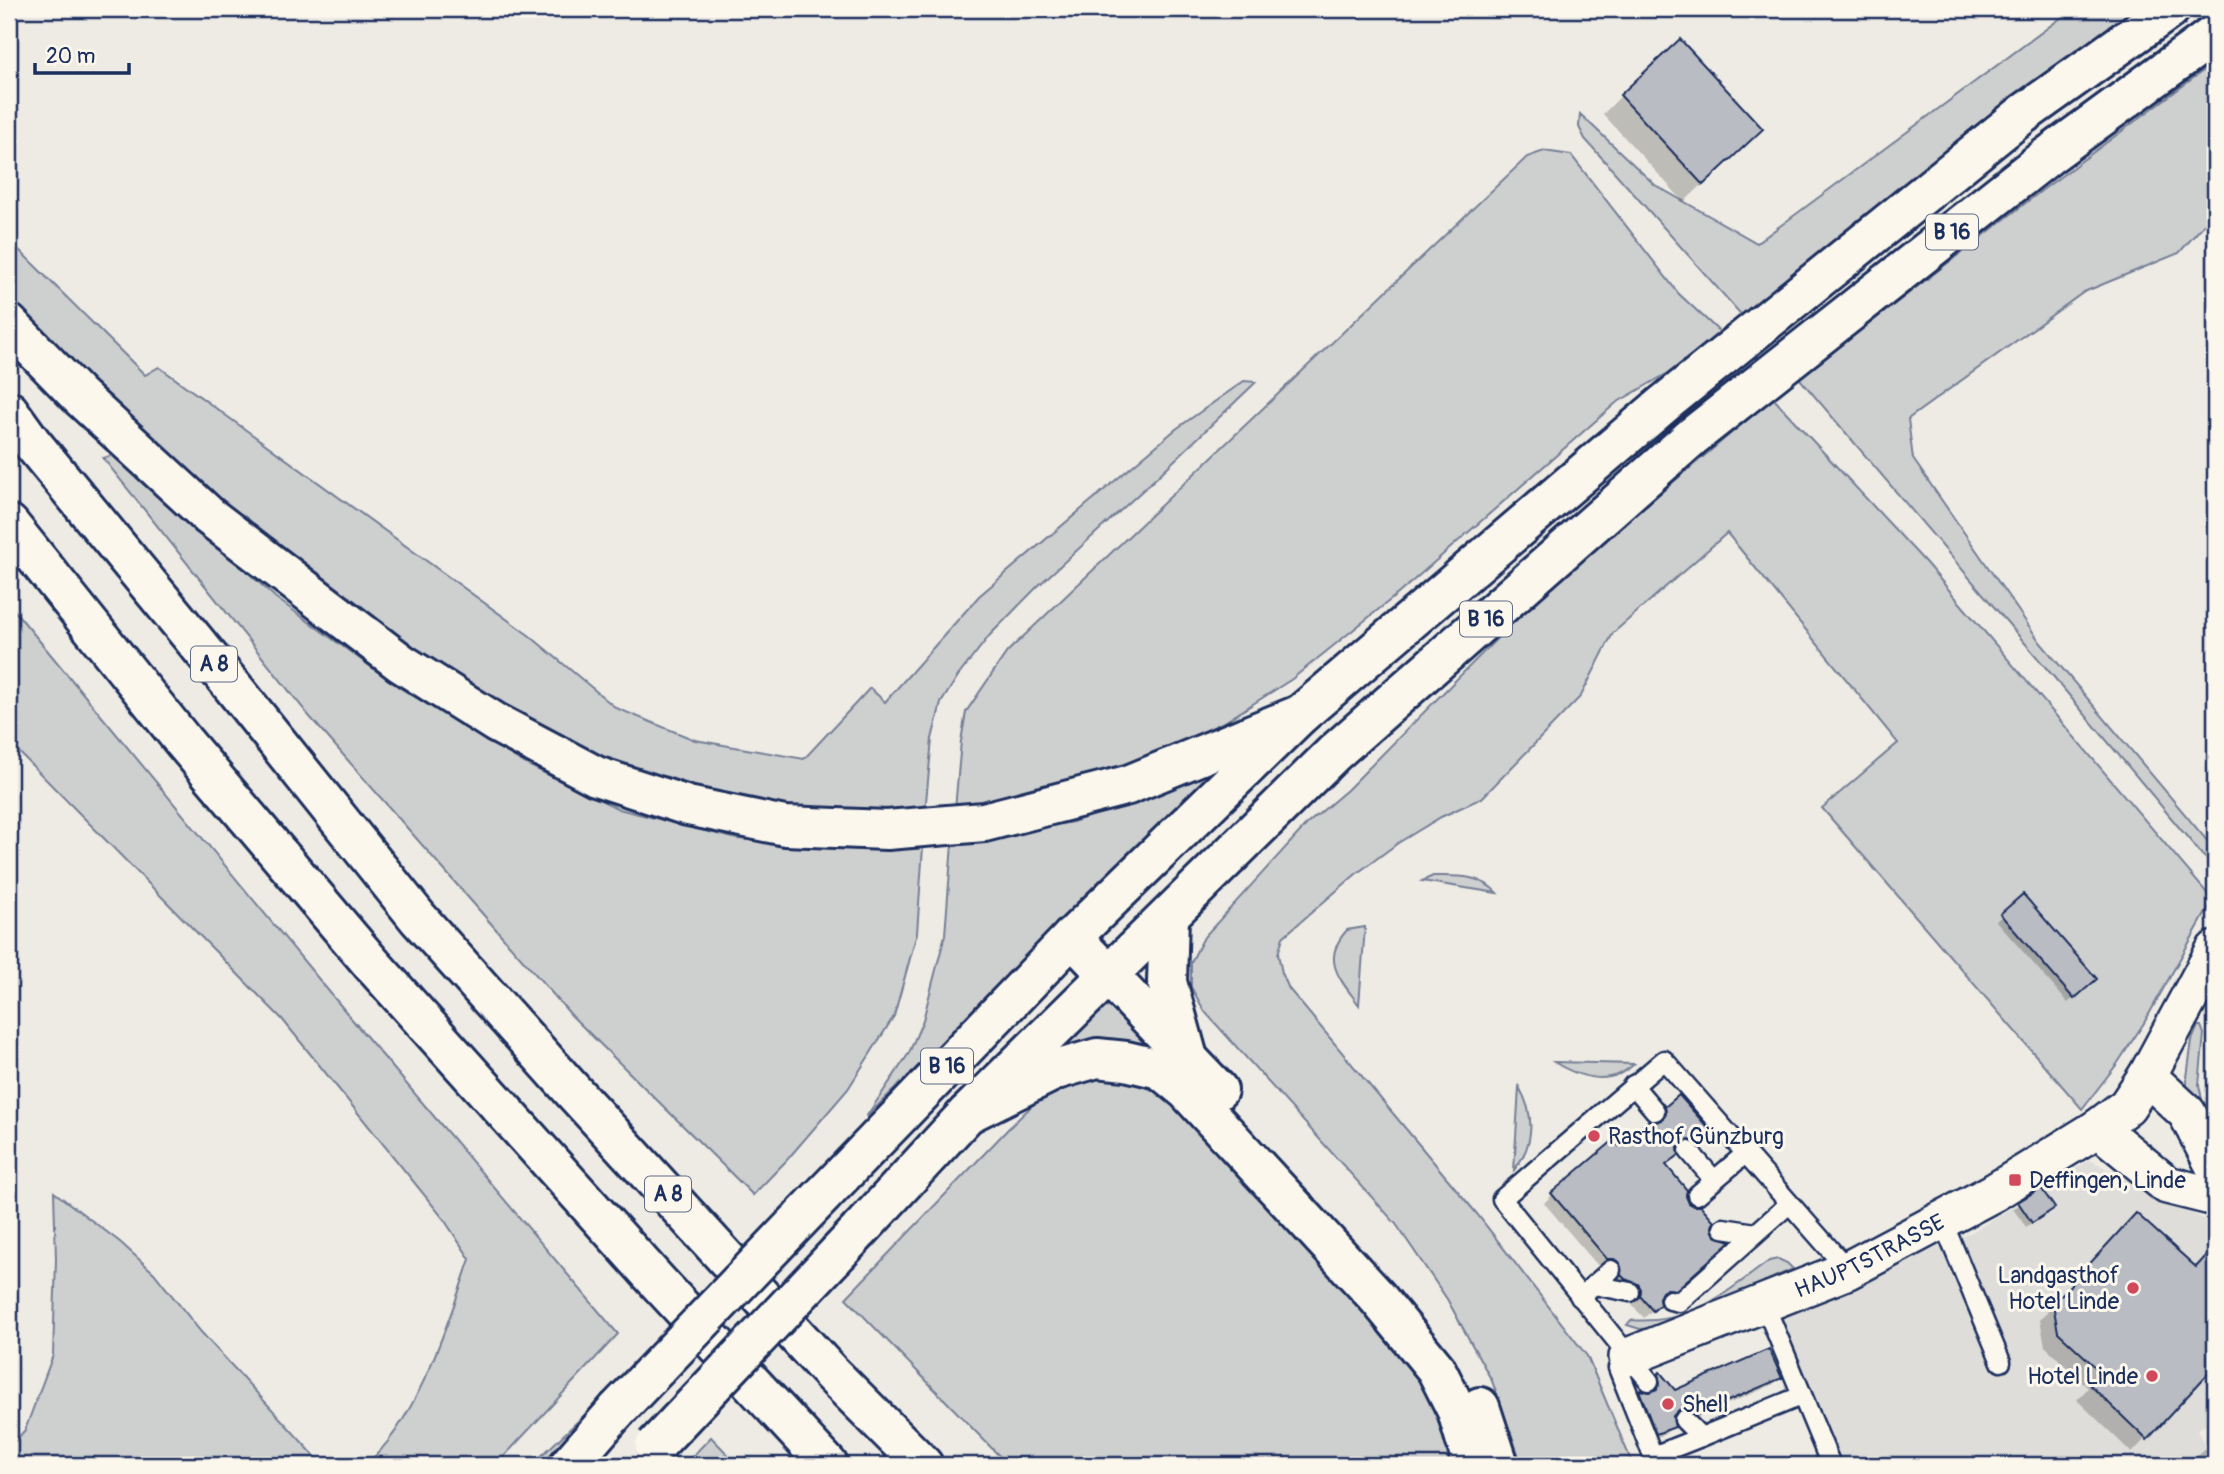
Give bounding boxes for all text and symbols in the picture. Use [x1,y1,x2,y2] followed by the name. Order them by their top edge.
[35,32,130,76] scale bar
[46,43,95,70] text: 20 m
[1926,215,1978,250] road number: B 16
[1460,602,1512,636] road number: B 16
[191,646,237,682] road number: A 8
[921,1048,973,1084] road number: B 16
[1608,1122,1784,1151] place label: Rasthof Günzburg
[1586,1128,1602,1144] marker: Rasthof Günzburg
[2029,1166,2187,1195] place label: Deffingen, Linde
[2007,1172,2023,1188] marker: Deffingen, Linde
[645,1176,691,1212] road number: A 8
[1790,1207,1950,1305] street label: HAUPTSTRASSE
[1998,1261,2120,1316] place label: Landgasthof Hotel Linde
[2125,1280,2141,1296] marker: Landgasthof Hotel Linde
[2027,1362,2139,1391] place label: Hotel Linde
[2144,1368,2160,1384] marker: Hotel Linde
[1682,1390,1728,1419] place label: Shell
[1660,1396,1676,1412] marker: Shell

